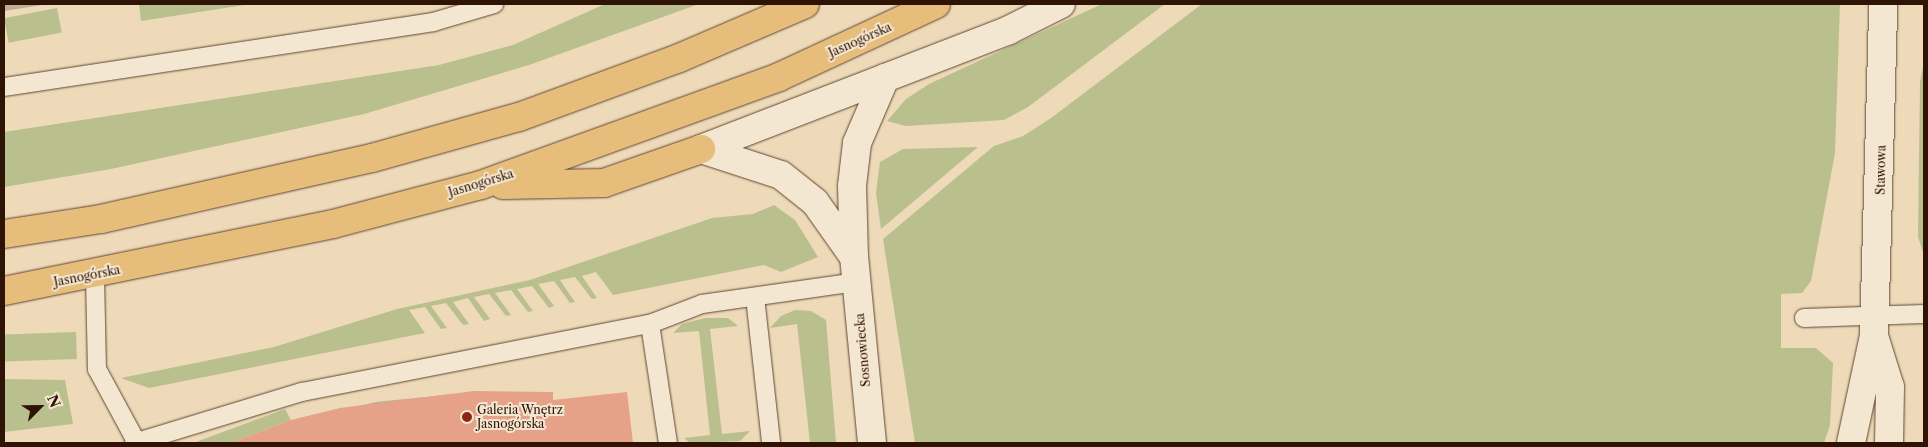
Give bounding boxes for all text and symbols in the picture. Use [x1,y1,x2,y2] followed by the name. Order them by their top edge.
[826,20,894,60] street label: Jasnogórska
[1873,145,1889,195] street label: Stawowa
[447,166,515,200] street label: Jasnogórska
[53,262,121,290] street label: Jasnogórska
[853,313,873,387] street label: Sosnowiecka
[15,382,65,432] north arrow
[43,392,64,410] text: N
[477,403,563,431] place label: Galeria Wnętrz Jasnogórska
[461,411,473,423] marker: Galeria Wnętrz Jasnogórska

